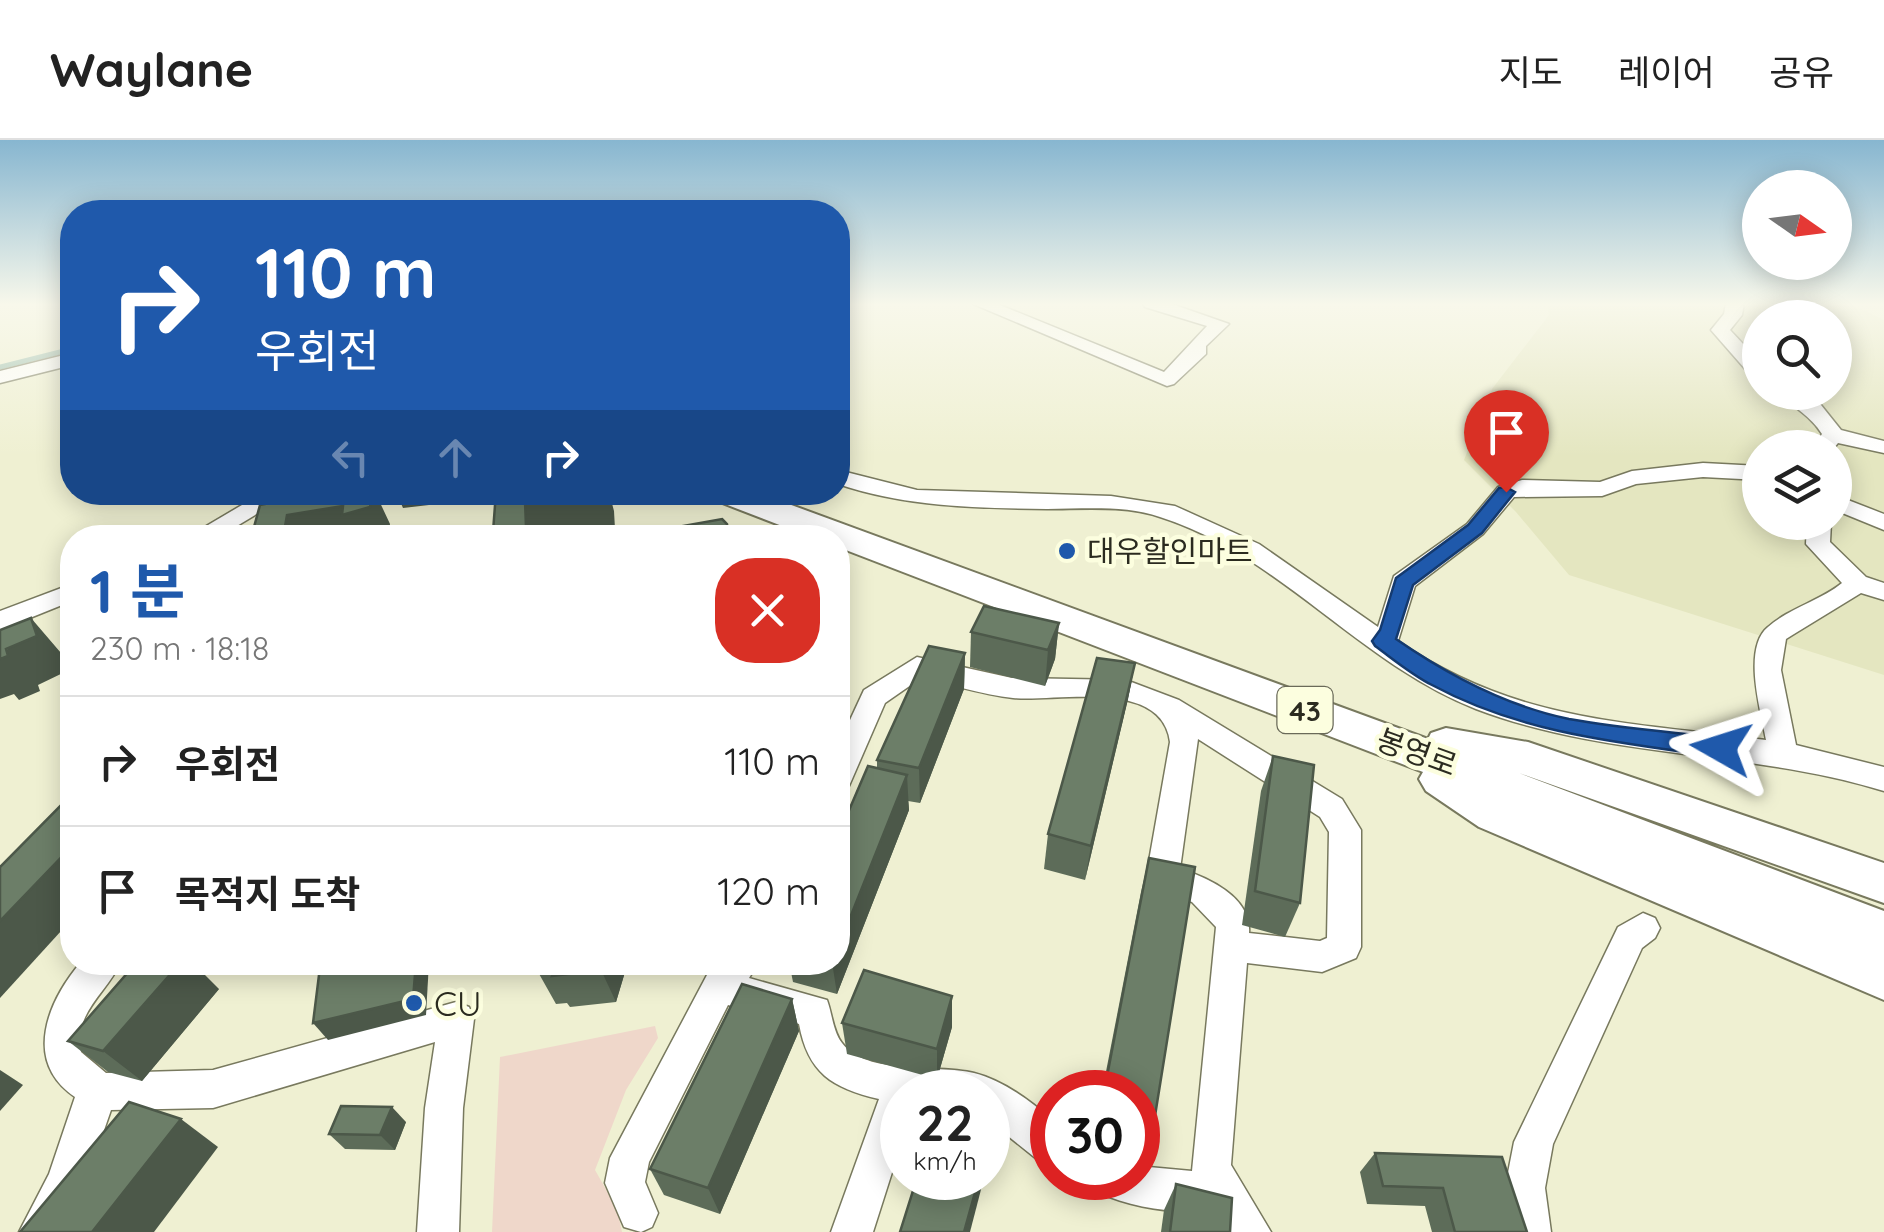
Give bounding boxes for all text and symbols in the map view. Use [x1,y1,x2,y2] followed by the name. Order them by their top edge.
[50,39,253,99] text: Waylane
[1499,50,1563,94] text: 지도
[1618,50,1715,94] text: 레이어
[1770,50,1834,94] text: 공유
[1742,170,1852,280] north arrow
[1742,170,1852,540] map controls
[255,228,437,316] text: 110 m
[90,240,220,370] icon: right
[1742,300,1852,410] button: search
[255,322,379,378] text: 우회전
[1464,390,1549,493] pin
[1479,405,1534,460] icon: arrive
[323,430,378,485] icon: left
[428,430,483,485] icon: ahead
[533,430,588,485] icon: right
[1742,430,1852,540] button: layers
[1087,532,1253,570] place label: 대우할인마트
[1056,540,1078,562] marker: 대우할인마트
[90,553,185,628] text: 1 분
[715,558,820,663] button: close
[90,628,269,668] text: 230 m · 18:18
[1278,687,1332,733] road number: 43
[1669,696,1773,800] position arrow
[1372,720,1462,784] street label: 봉영로
[90,734,145,789] icon: right
[724,737,820,785] text: 110 m
[175,740,280,788] text: 우회전
[90,864,145,919] icon: arrive
[717,867,820,915] text: 120 m
[175,870,360,918] text: 목적지 도착
[434,981,482,1025] place label: CU
[403,992,425,1014] marker: CU
[1030,1070,1160,1200] speed limit sign: 30
[917,1091,973,1154] text: 22
[913,1145,977,1176] text: km/h

